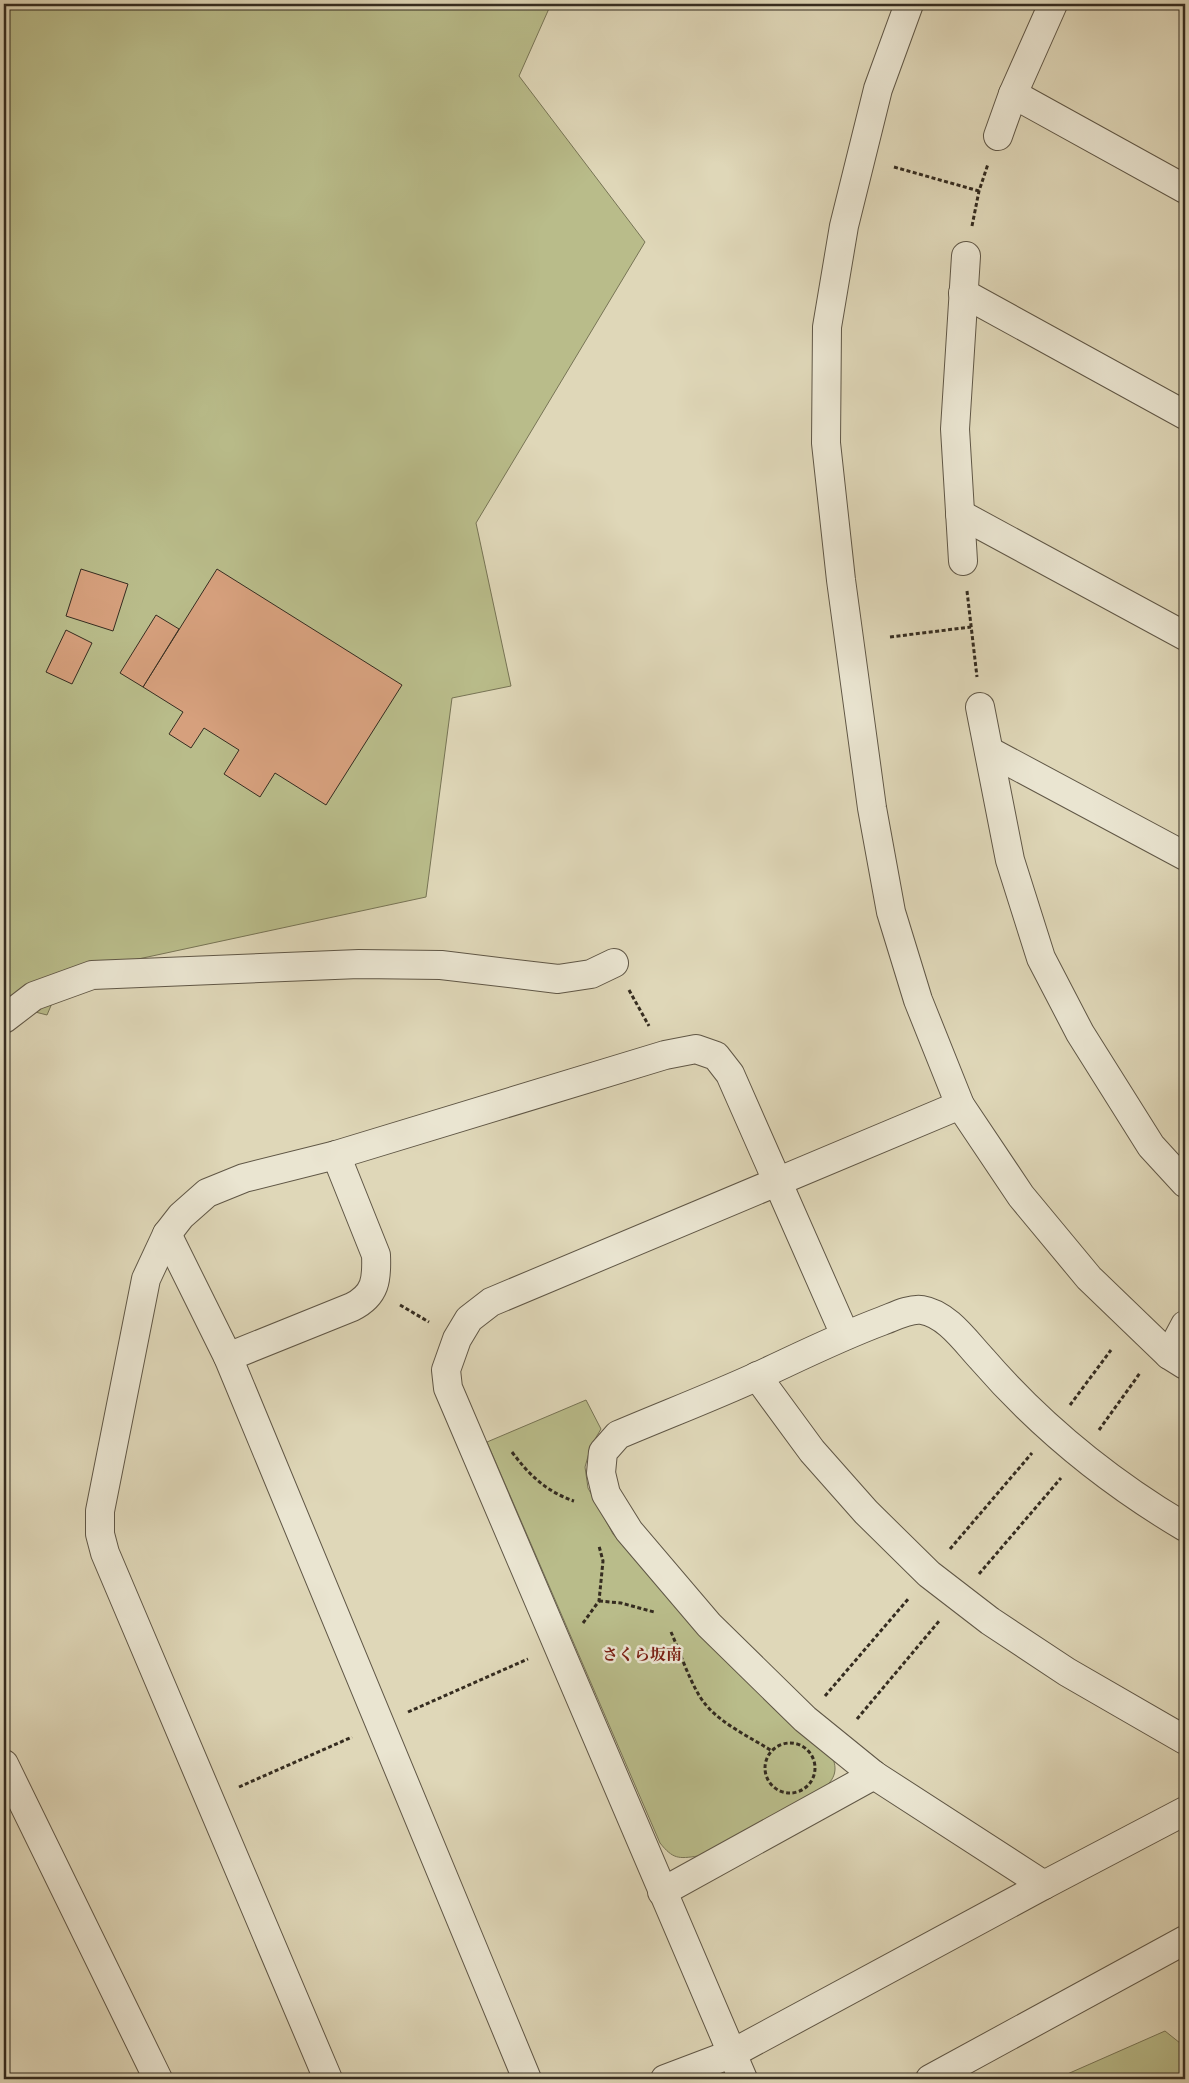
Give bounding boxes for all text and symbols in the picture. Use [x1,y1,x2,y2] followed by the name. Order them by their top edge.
[602,1644,682,1666] district label: さくら坂南

